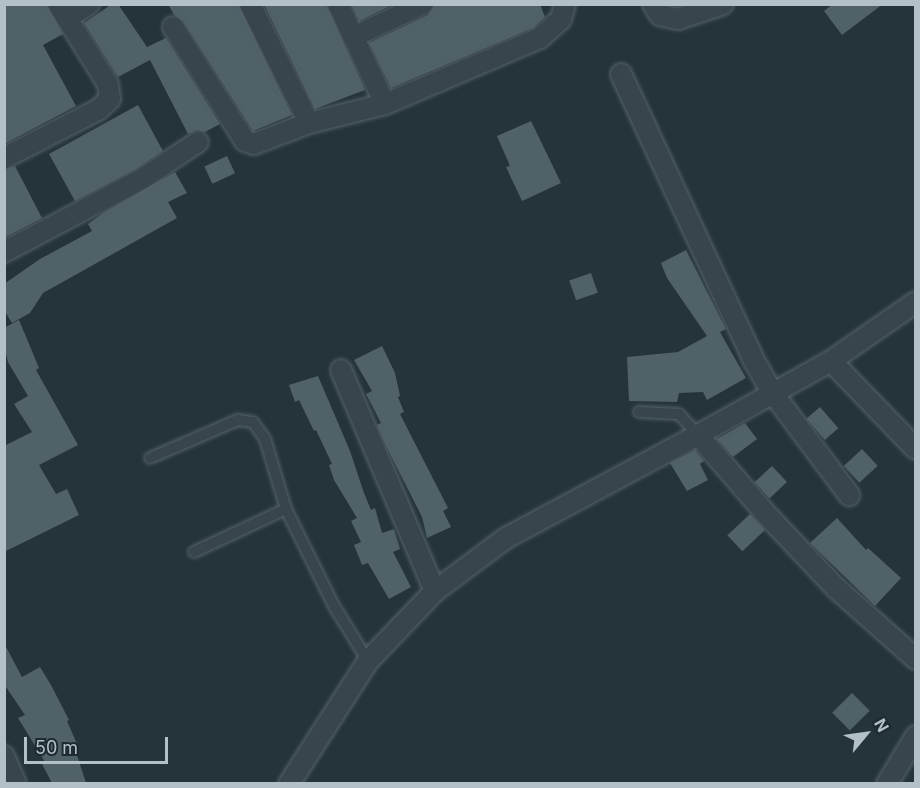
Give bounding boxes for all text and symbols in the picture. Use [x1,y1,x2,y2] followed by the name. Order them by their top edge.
[836,704,896,764] north arrow
[870,715,893,735] text: N
[27,725,171,763] scale bar
[35,737,78,758] text: 50 m

